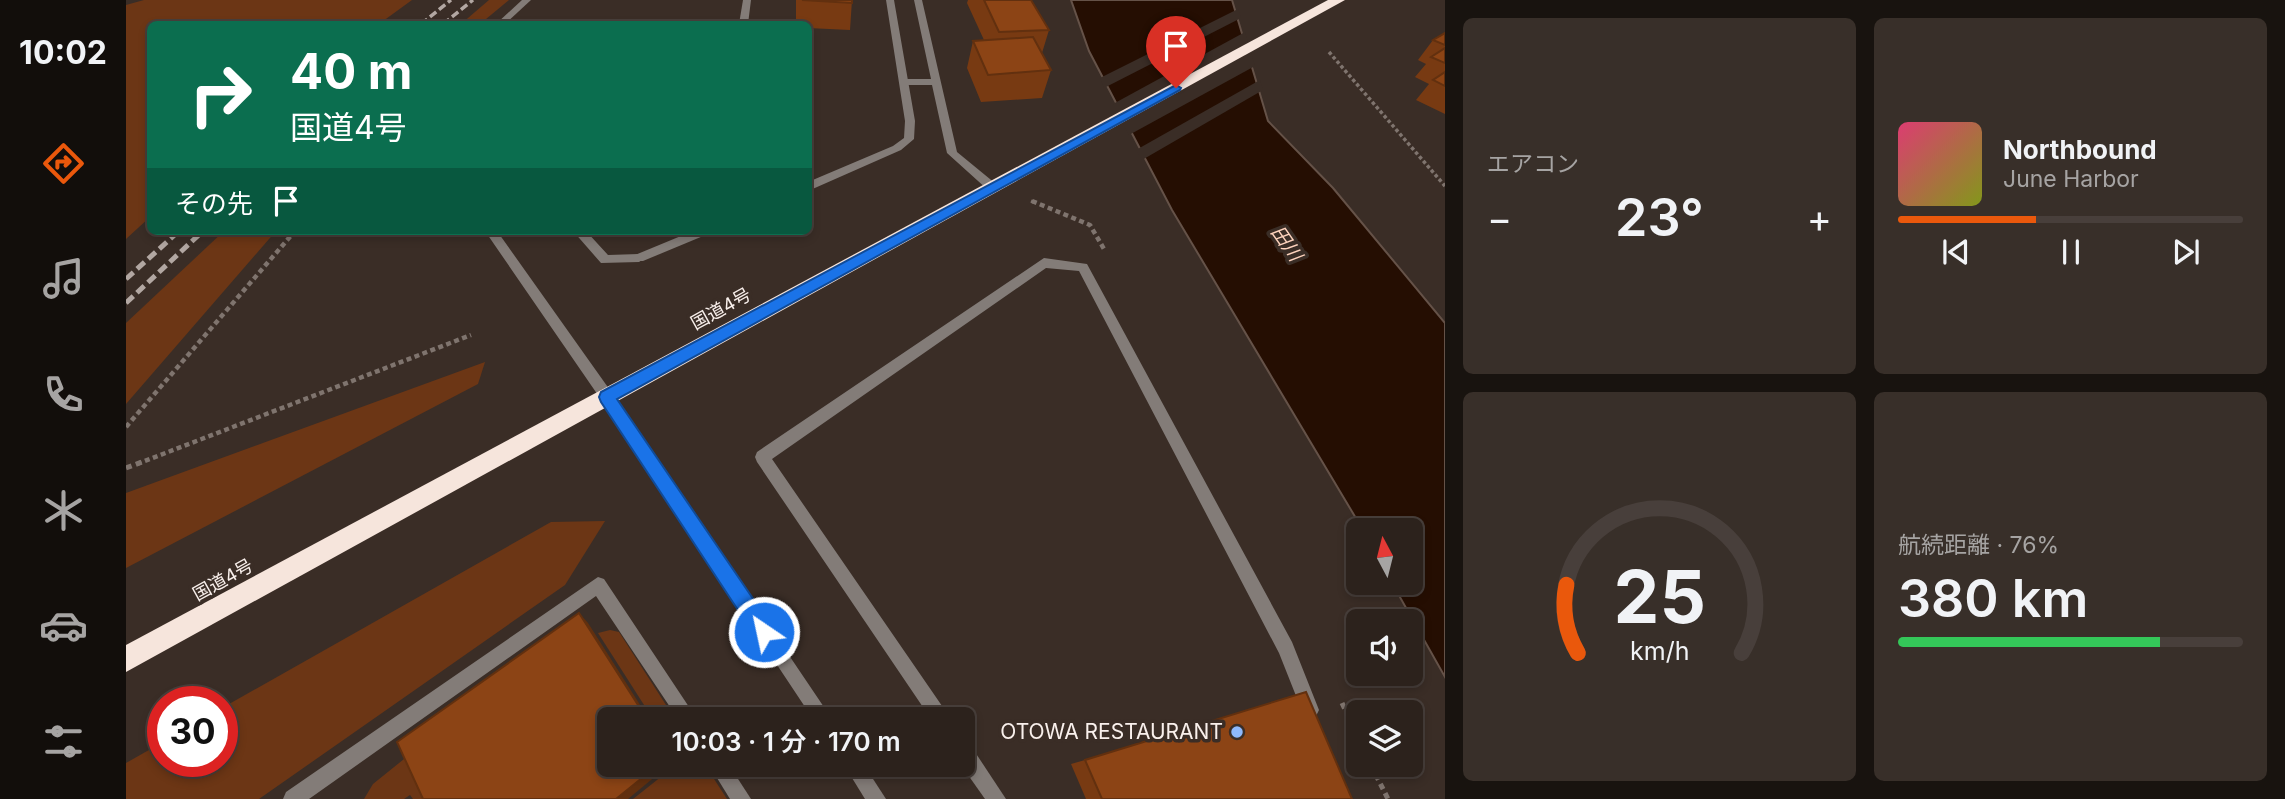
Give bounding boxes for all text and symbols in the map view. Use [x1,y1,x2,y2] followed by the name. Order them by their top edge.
[1146,16,1206,88] pin
[1157,27,1195,65] icon: arrive
[19,33,107,72] text: 10:02
[290,42,413,101] text: 40 m
[175,49,266,140] icon: right
[290,108,407,147] text: 国道4号
[2003,134,2157,165] text: Northbound
[39,139,88,188] icon: directions
[1487,150,1579,178] text: エアコン
[2003,165,2139,193] text: June Harbor
[267,182,305,220] icon: arrive
[1615,186,1704,249] text: 23°
[175,188,253,219] text: その先
[1487,195,1512,241] text: −
[1807,195,1832,241] text: +
[1266,221,1308,267] water label: 田川
[1937,233,1975,271] icon: previous
[2052,233,2090,271] icon: pause
[2167,233,2205,271] icon: next
[39,254,88,303] icon: music
[687,283,755,334] street label: 国道4号
[39,370,88,419] icon: phone
[39,486,88,535] icon: climate
[1346,518,1423,595] north arrow
[1346,518,1423,777] map controls
[1898,531,2059,559] text: 航続距離 · 76%
[1613,552,1706,641] text: 25
[189,554,257,605] street label: 国道4号
[1898,567,2088,630] text: 380 km
[727,595,801,669] position arrow
[39,601,88,650] icon: car
[1346,609,1423,686] button: sound
[1630,635,1689,665] text: km/h
[147,686,238,777] speed limit sign: 30
[1346,700,1423,777] button: layers
[39,717,88,766] icon: filters
[1000,719,1223,744] place label: OTOWA RESTAURANT
[1229,724,1245,740] marker: OTOWA RESTAURANT
[671,726,901,757] text: 10:03 · 1 分 · 170 m

